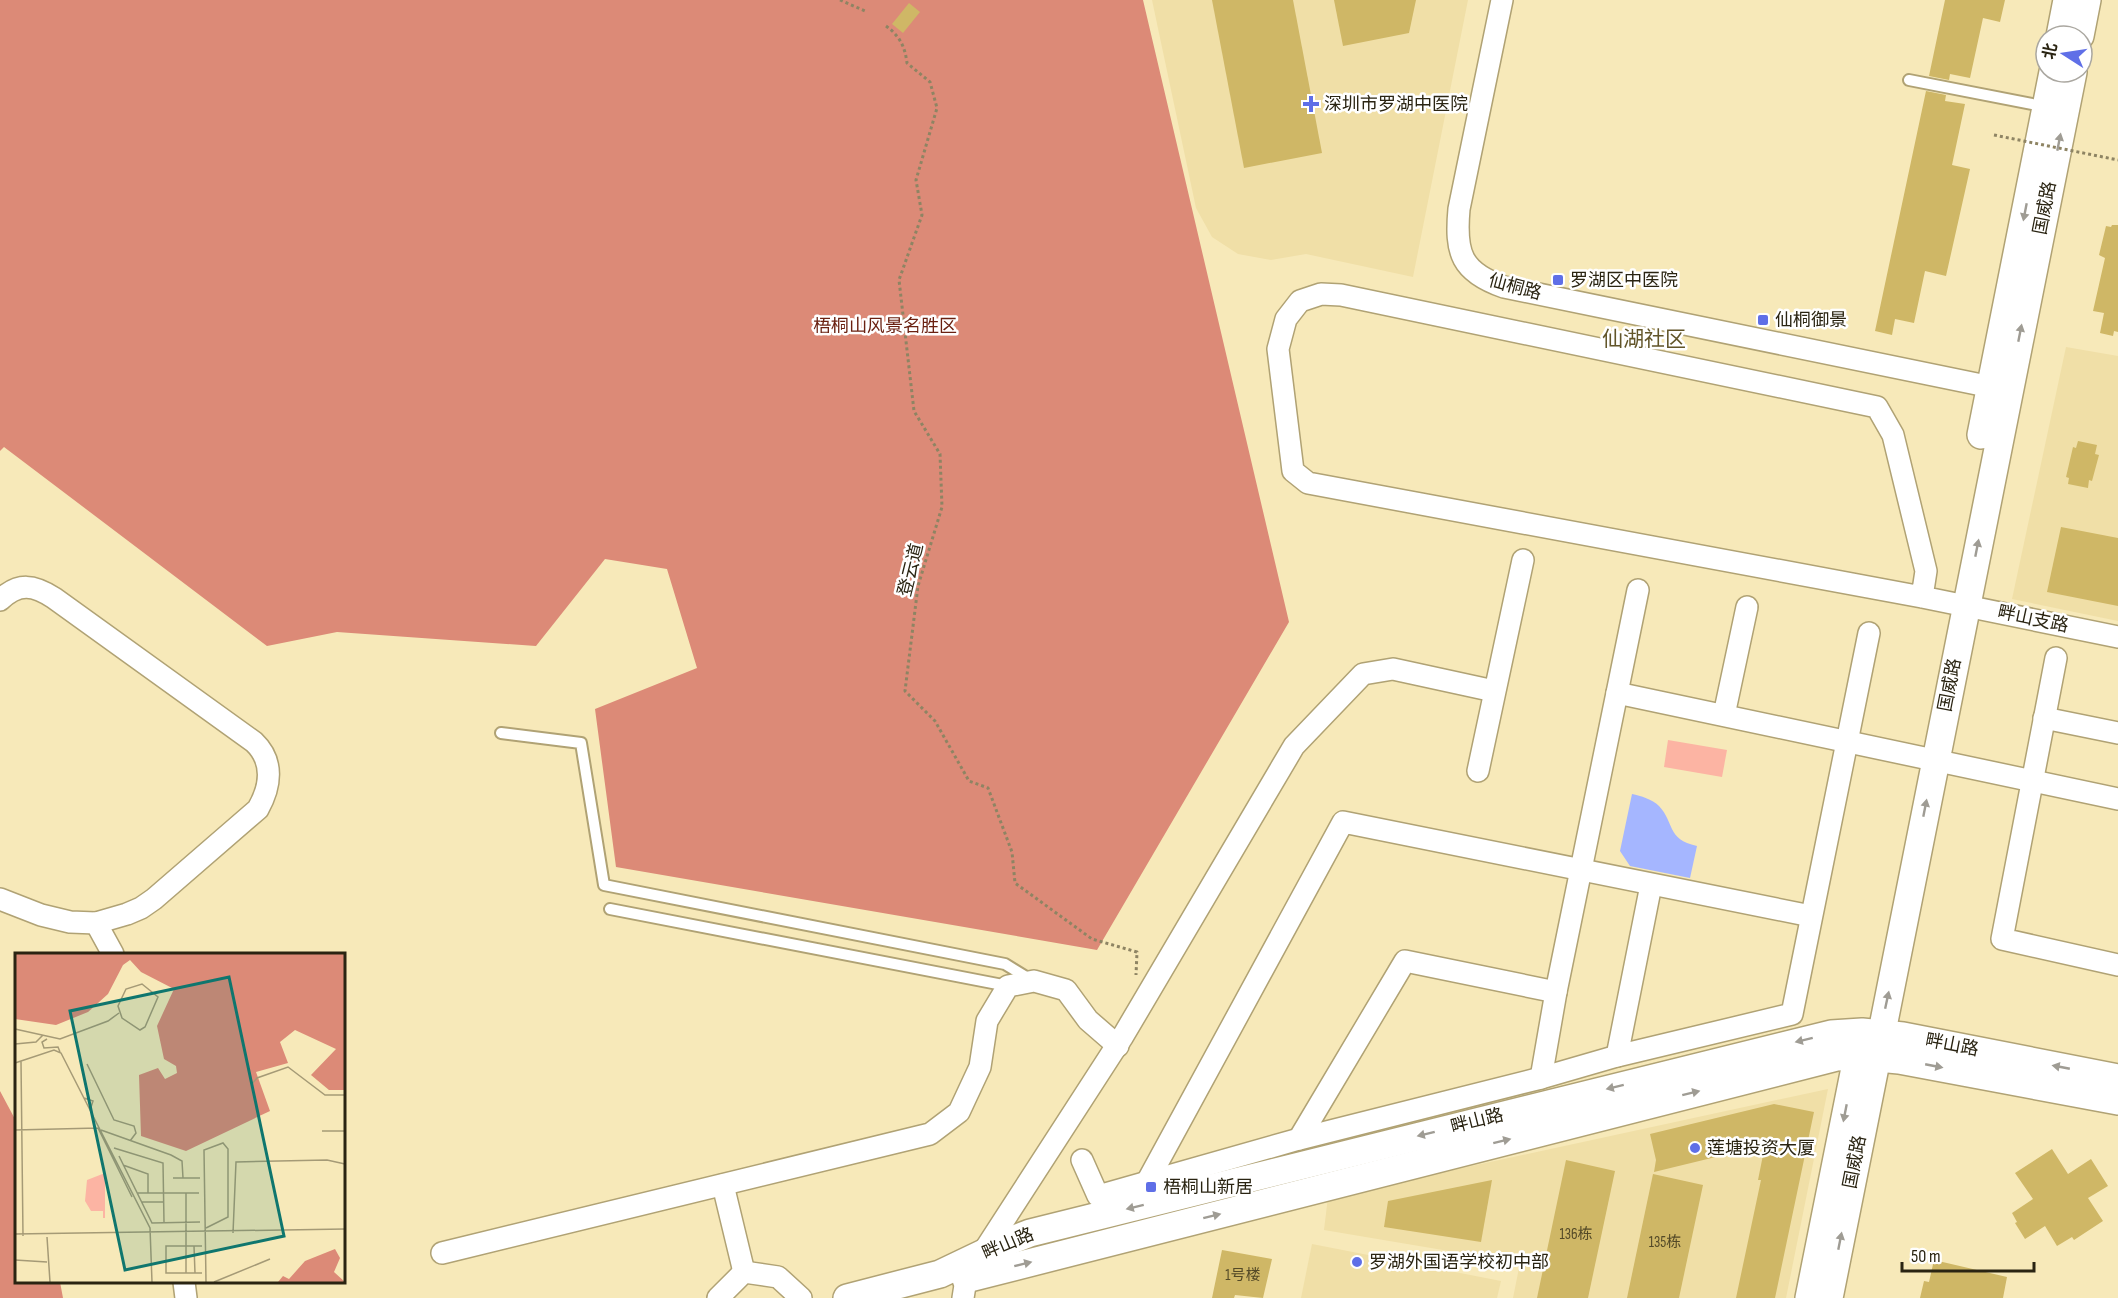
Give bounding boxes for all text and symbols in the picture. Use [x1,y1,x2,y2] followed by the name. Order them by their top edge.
[2034,24,2094,84] north arrow
[2040,41,2062,61] text: 北
[1324,94,1468,115] place label: 深圳市罗湖中医院
[1302,95,1320,113] marker: 深圳市罗湖中医院
[2054,133,2064,151] one-way arrow
[2030,179,2060,237] street label: 国威路
[2020,202,2029,221] one-way arrow
[1486,270,1544,304] street label: 仙桐路
[1570,270,1678,291] place label: 罗湖区中医院
[1551,273,1565,287] marker: 罗湖区中医院
[1775,310,1847,331] place label: 仙桐御景
[1756,313,1770,327] marker: 仙桐御景
[813,316,957,337] park label: 梧桐山风景名胜区
[2016,324,2025,343] one-way arrow
[1602,327,1686,352] district label: 仙湖社区
[1973,539,1982,558] one-way arrow
[894,541,928,599] street label: 登云道
[1996,601,2070,637] street label: 畔山支路
[1935,656,1965,714] street label: 国威路
[1921,799,1931,818] one-way arrow
[15,953,345,1283] inset map
[1883,990,1892,1009] one-way arrow
[1923,1030,1981,1060] street label: 畔山路
[1795,1035,1813,1045] one-way arrow
[1924,1062,1943,1071] one-way arrow
[2051,1062,2070,1071] one-way arrow
[1606,1082,1624,1092] one-way arrow
[1682,1087,1701,1097] one-way arrow
[1448,1104,1506,1138] street label: 畔山路
[1840,1104,1849,1123] one-way arrow
[1417,1130,1435,1140] one-way arrow
[1840,1133,1870,1191] street label: 国威路
[1494,1136,1512,1145] one-way arrow
[1707,1138,1815,1159] place label: 莲塘投资大厦
[1688,1141,1702,1155] marker: 莲塘投资大厦
[1163,1177,1253,1198] place label: 梧桐山新居
[1144,1180,1158,1194] marker: 梧桐山新居
[1125,1203,1143,1212] one-way arrow
[1203,1210,1221,1220] one-way arrow
[979,1224,1037,1264] street label: 畔山路
[1559,1225,1593,1244] house number: 136栋
[1836,1231,1845,1250] one-way arrow
[1649,1233,1681,1252] house number: 135栋
[1902,1235,2034,1273] scale bar
[1911,1246,1941,1267] text: 50 m
[1369,1252,1549,1273] place label: 罗湖外国语学校初中部
[1350,1255,1364,1269] marker: 罗湖外国语学校初中部
[1014,1259,1032,1269] one-way arrow
[1225,1266,1261,1285] house number: 1号楼

